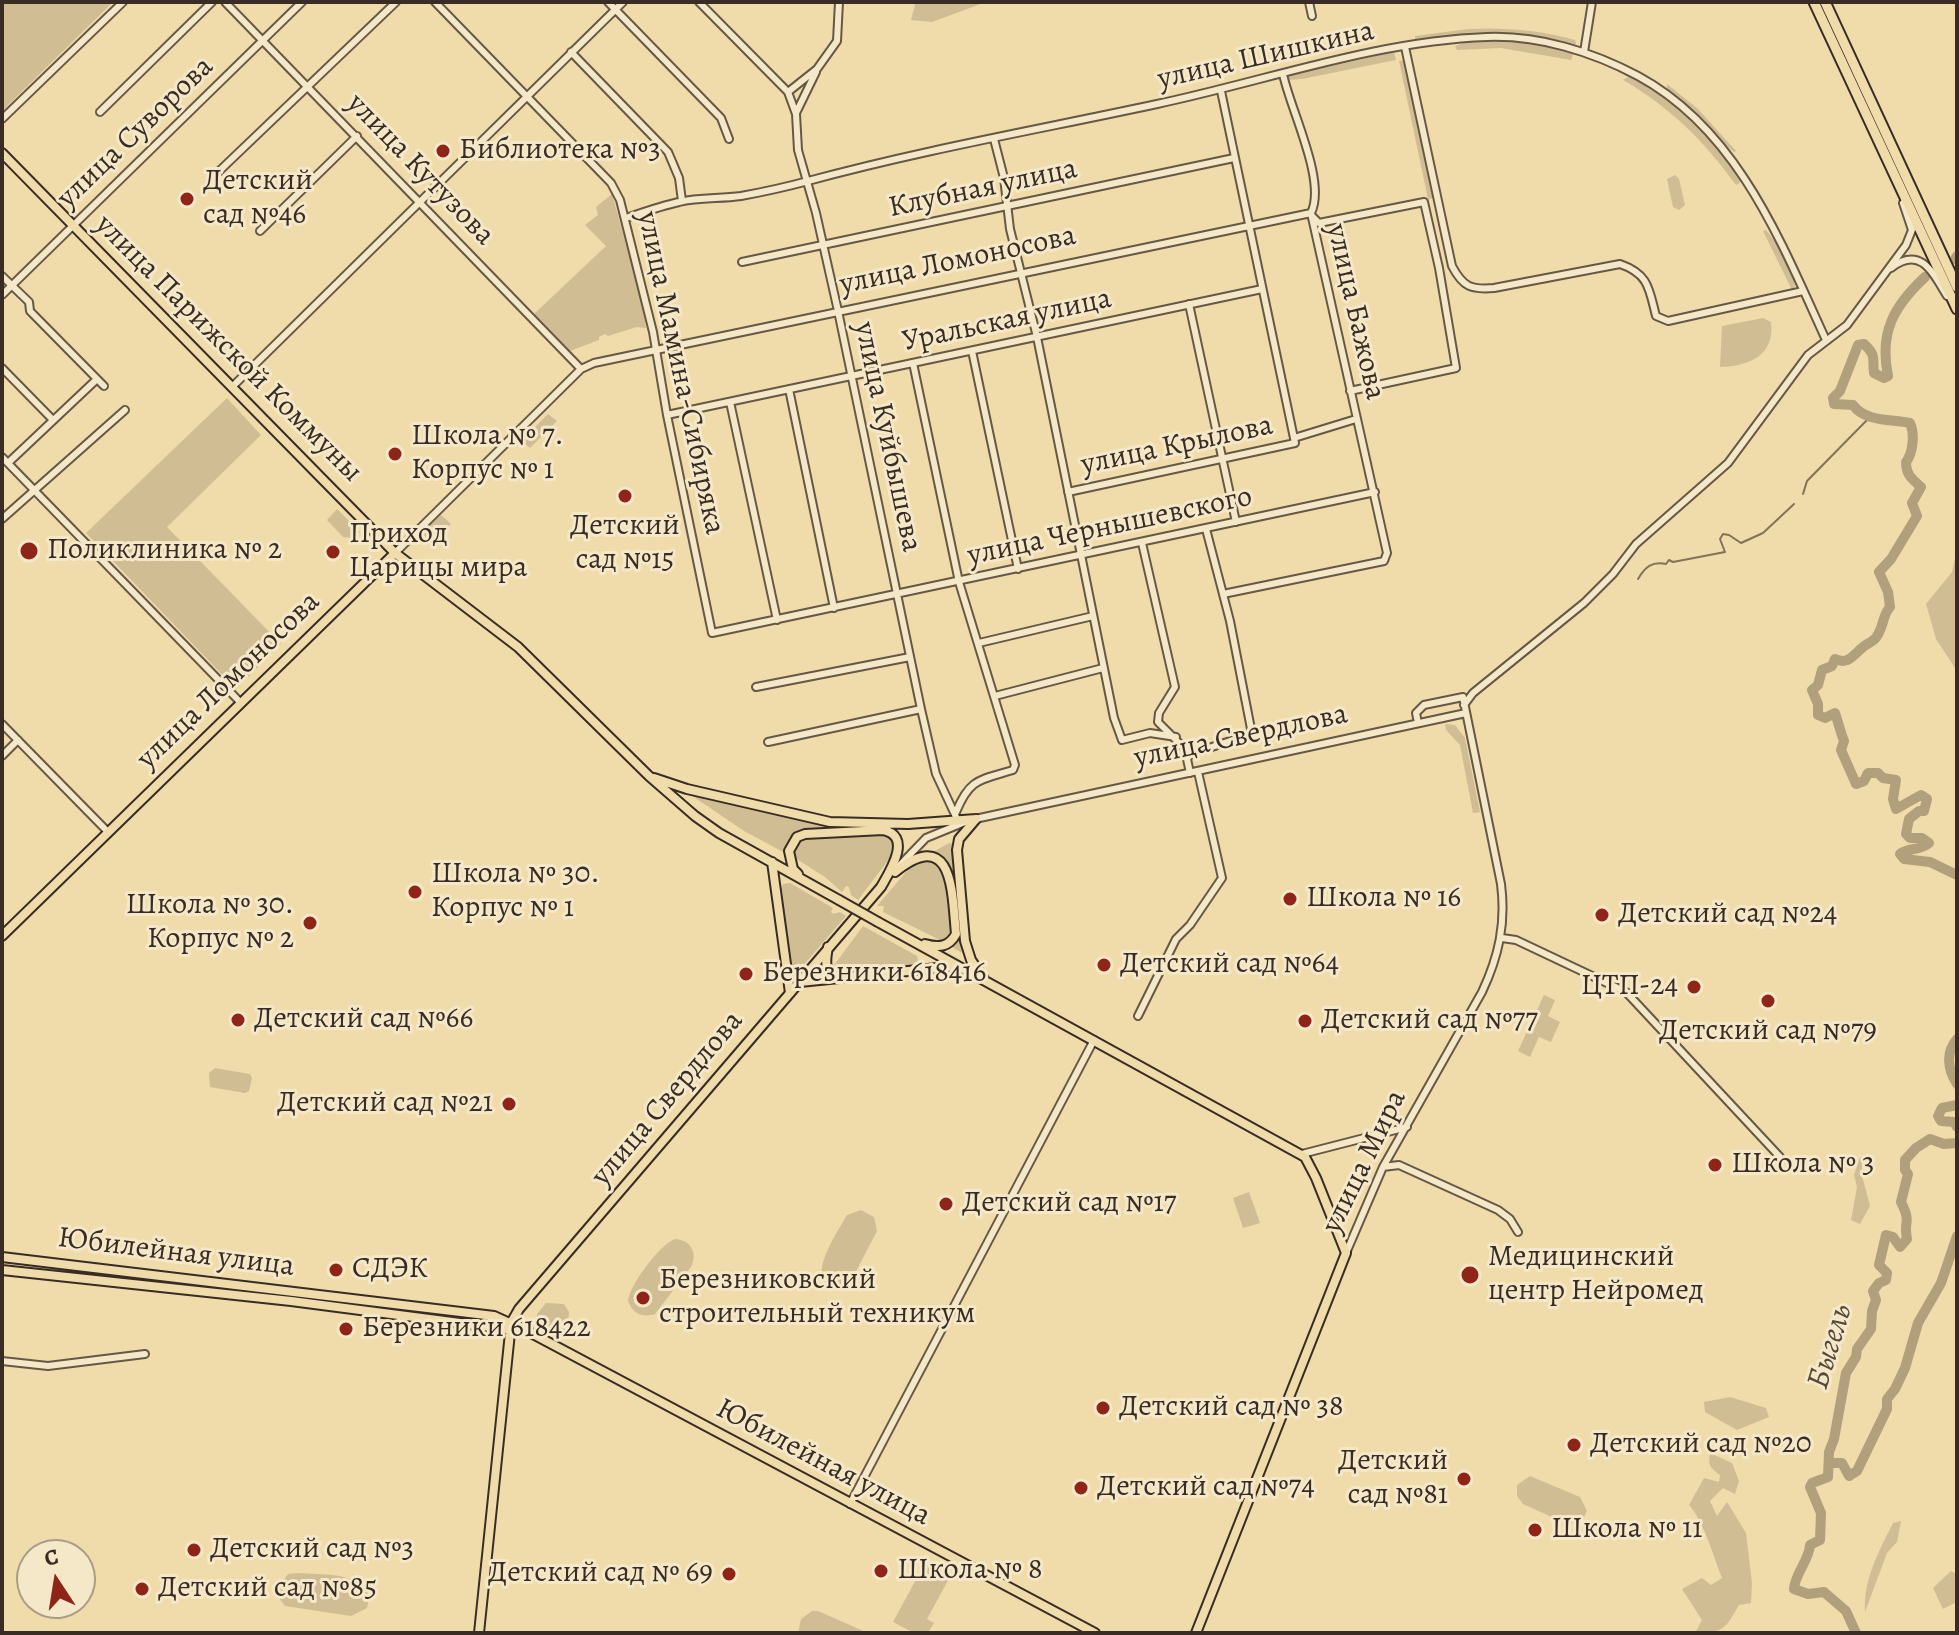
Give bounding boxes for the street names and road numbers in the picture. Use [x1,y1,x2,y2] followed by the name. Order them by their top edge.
[1154,14,1378,98] street label: улица Шишкина
[50,50,222,216] street label: улица Суворова
[338,86,502,254] street label: улица Кутузова
[886,151,1080,227] street label: Клубная улица
[87,208,369,490] street label: улица Парижской Коммуны
[628,208,732,538] street label: улица Мамина-Сибиряка
[837,218,1079,304] street label: улица Ломоносова
[1317,221,1393,403] street label: улица Бажова
[899,281,1115,361] street label: Уральская улица
[845,319,929,555] street label: улица Куйбышева
[1078,408,1276,484] street label: улица Крылова
[964,479,1256,575] street label: улица Чернышевского
[130,585,328,777] street label: улица Ломоносова
[1131,697,1351,777] street label: улица Свердлова
[584,1004,752,1194] street label: улица Свердлова
[1315,1085,1415,1239] street label: улица Мира
[56,1221,296,1285] street label: Юбилейная улица
[710,1391,936,1535] street label: Юбилейная улица

